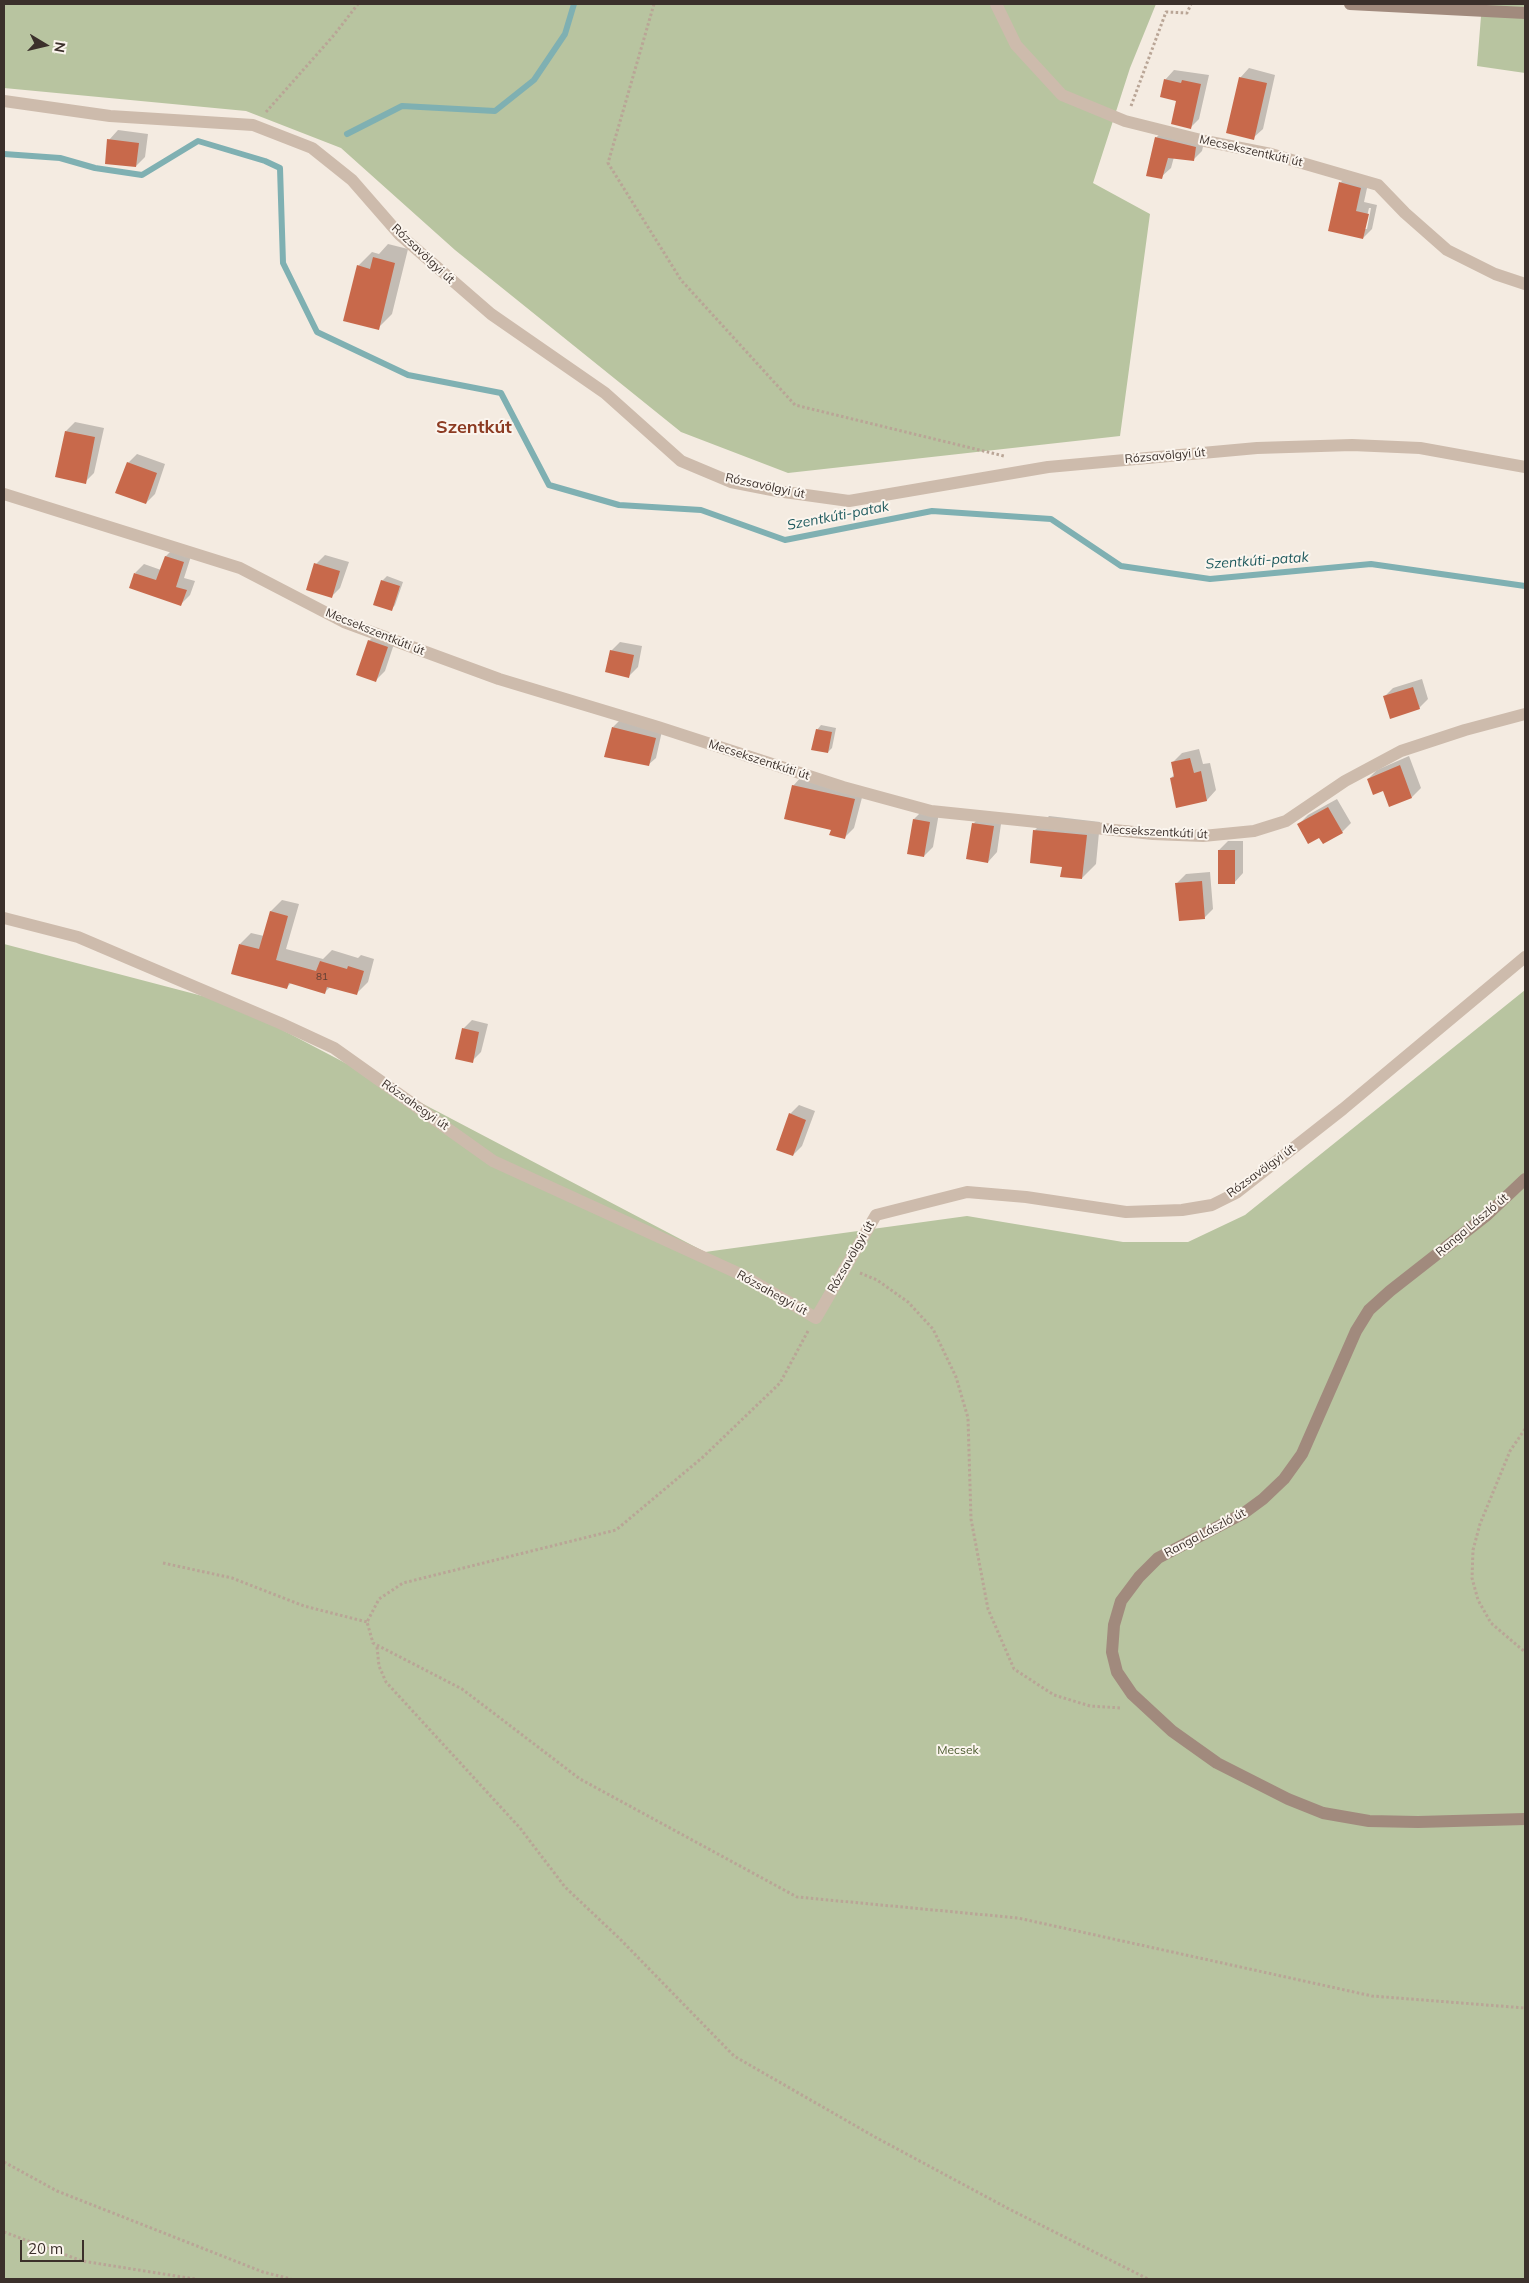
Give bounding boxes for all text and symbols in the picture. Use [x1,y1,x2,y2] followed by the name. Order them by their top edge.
[20,20,70,70] north arrow
[50,41,70,54] text: N
[1198,132,1304,170] street label: Mecsekszentkúti út
[389,221,457,287] street label: Rózsavölgyi út
[436,417,512,439] district label: Szentkút
[1124,445,1206,467] street label: Rózsavölgyi út
[724,471,806,501] street label: Rózsavölgyi út
[786,498,890,534] water label: Szentkúti-patak
[1205,549,1309,573] water label: Szentkúti-patak
[323,606,427,658] street label: Mecsekszentkúti út
[707,737,811,783] street label: Mecsekszentkúti út
[1102,822,1208,842] street label: Mecsekszentkúti út
[316,971,328,983] house number: 81
[379,1077,451,1133] street label: Rózsahegyi út
[1224,1141,1298,1201] street label: Rózsavölgyi út
[1433,1191,1511,1259] street label: Ranga László út
[825,1218,877,1296] street label: Rózsavölgyi út
[734,1268,810,1318] street label: Rózsahegyi út
[1162,1506,1248,1560] street label: Ranga László út
[937,1743,979,1757] park label: Mecsek
[22,2230,86,2262] scale bar
[28,2239,63,2258] text: 20 m

